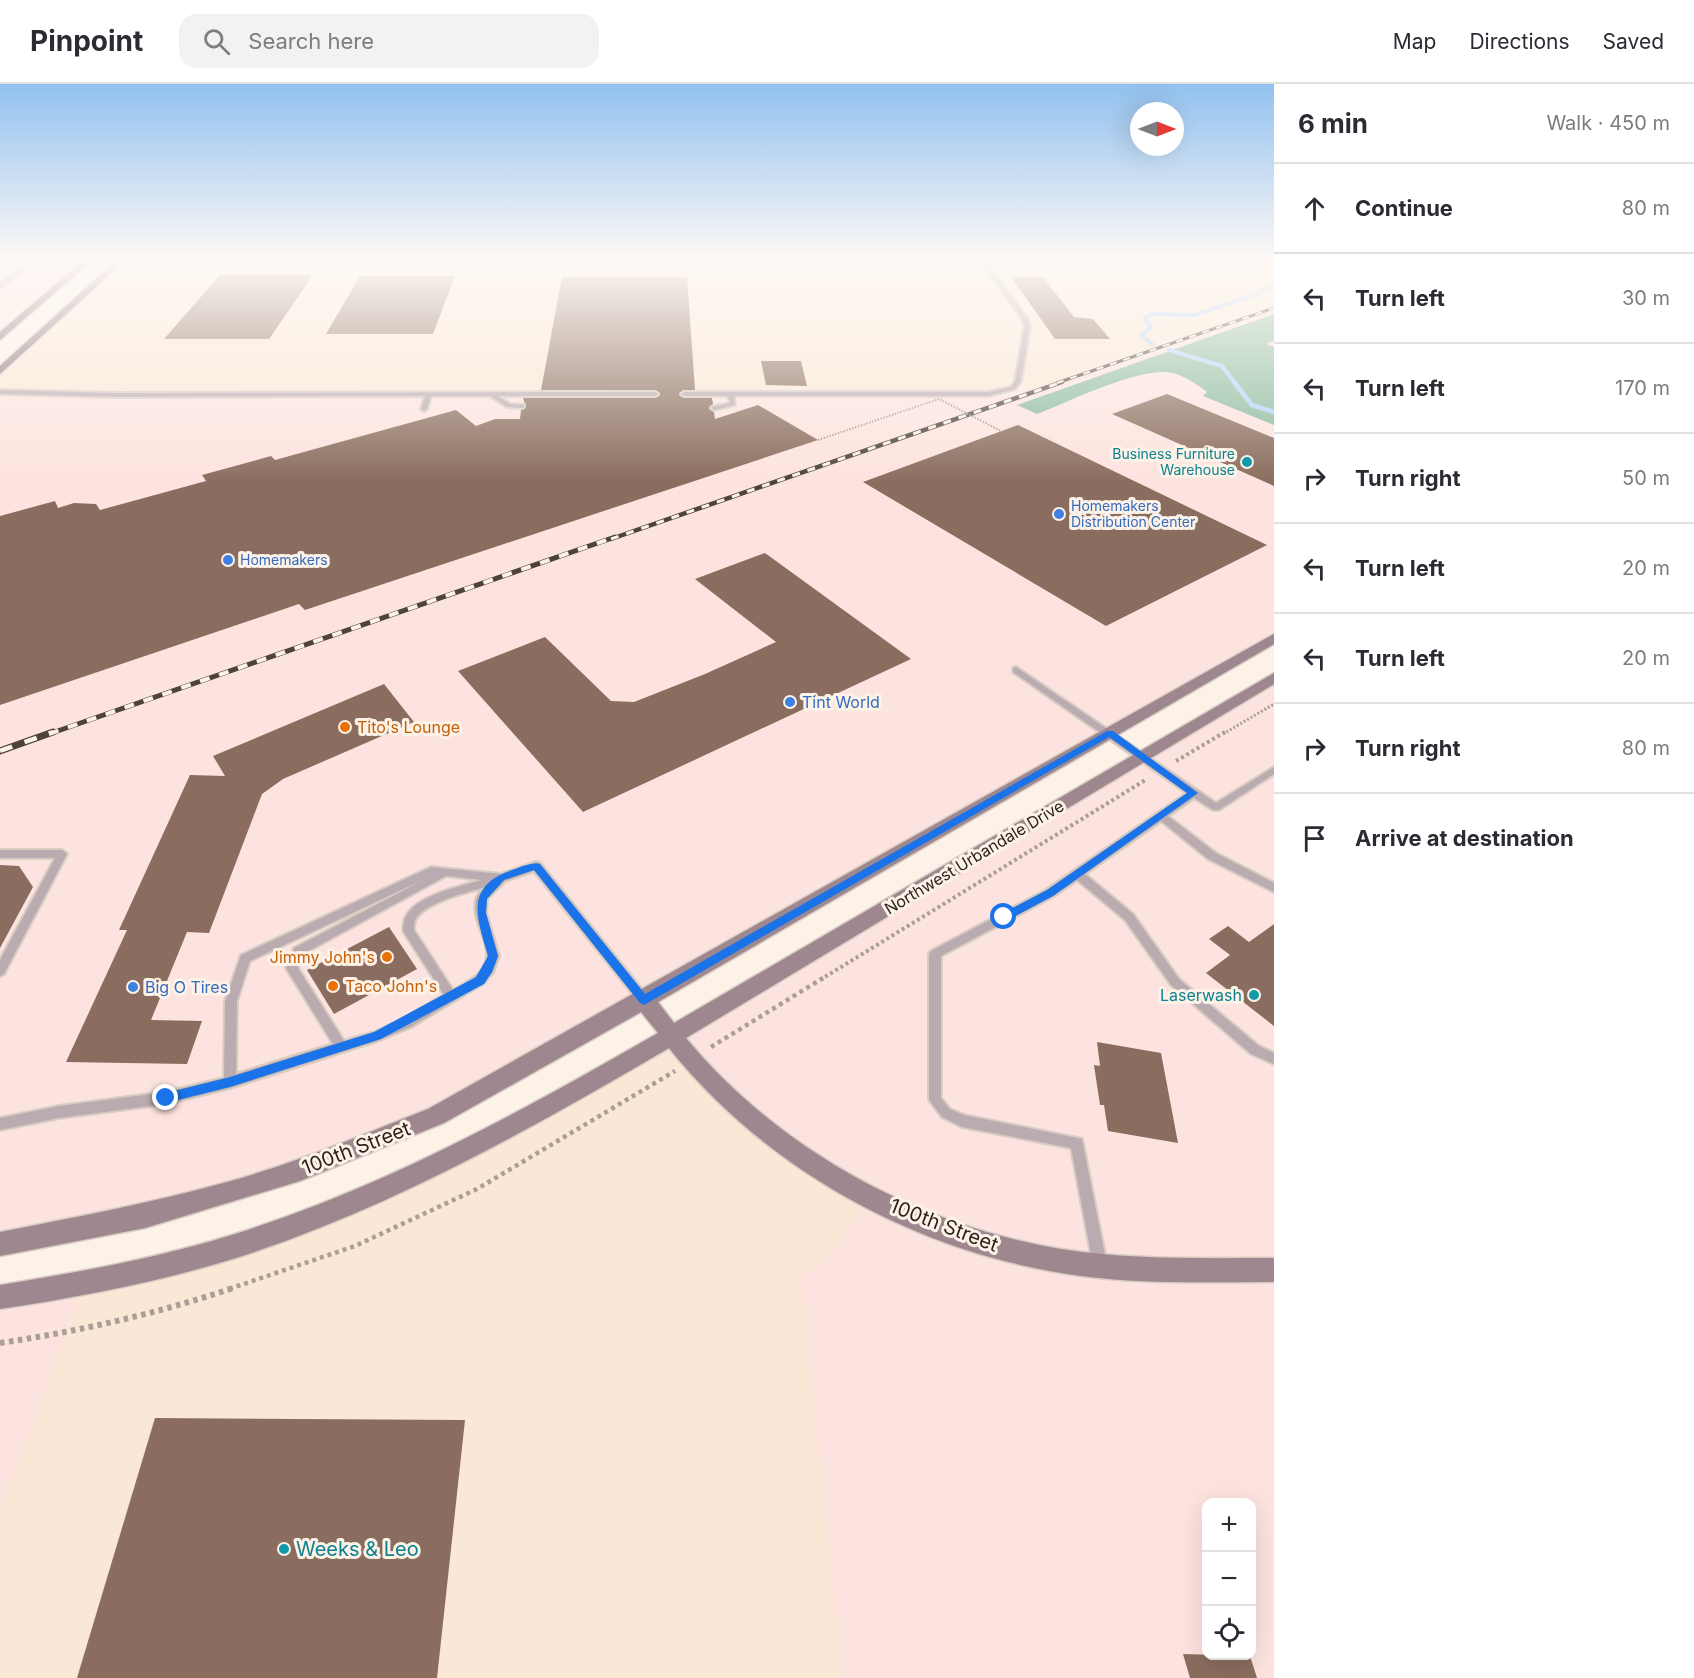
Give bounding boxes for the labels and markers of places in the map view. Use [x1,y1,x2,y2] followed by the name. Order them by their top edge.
[1112,445,1235,478] place label: Business Furniture Warehouse
[1240,455,1254,469] marker: Business Furniture Warehouse
[1071,497,1195,530] place label: Homemakers Distribution Center
[1052,507,1066,521] marker: Homemakers Distribution Center
[240,551,328,568] place label: Homemakers
[221,553,235,567] marker: Homemakers
[802,692,880,712] place label: Tint World
[783,695,797,709] marker: Tint World
[357,717,460,737] place label: Tito's Lounge
[338,720,352,734] marker: Tito's Lounge
[270,947,375,967] place label: Jimmy John's
[380,950,394,964] marker: Jimmy John's
[345,976,437,996] place label: Taco John's
[145,977,228,997] place label: Big O Tires
[326,979,340,993] marker: Taco John's
[126,980,140,994] marker: Big O Tires
[1160,985,1242,1005] place label: Laserwash
[1247,988,1261,1002] marker: Laserwash
[296,1537,419,1561] place label: Weeks & Leo
[277,1542,291,1556] marker: Weeks & Leo

